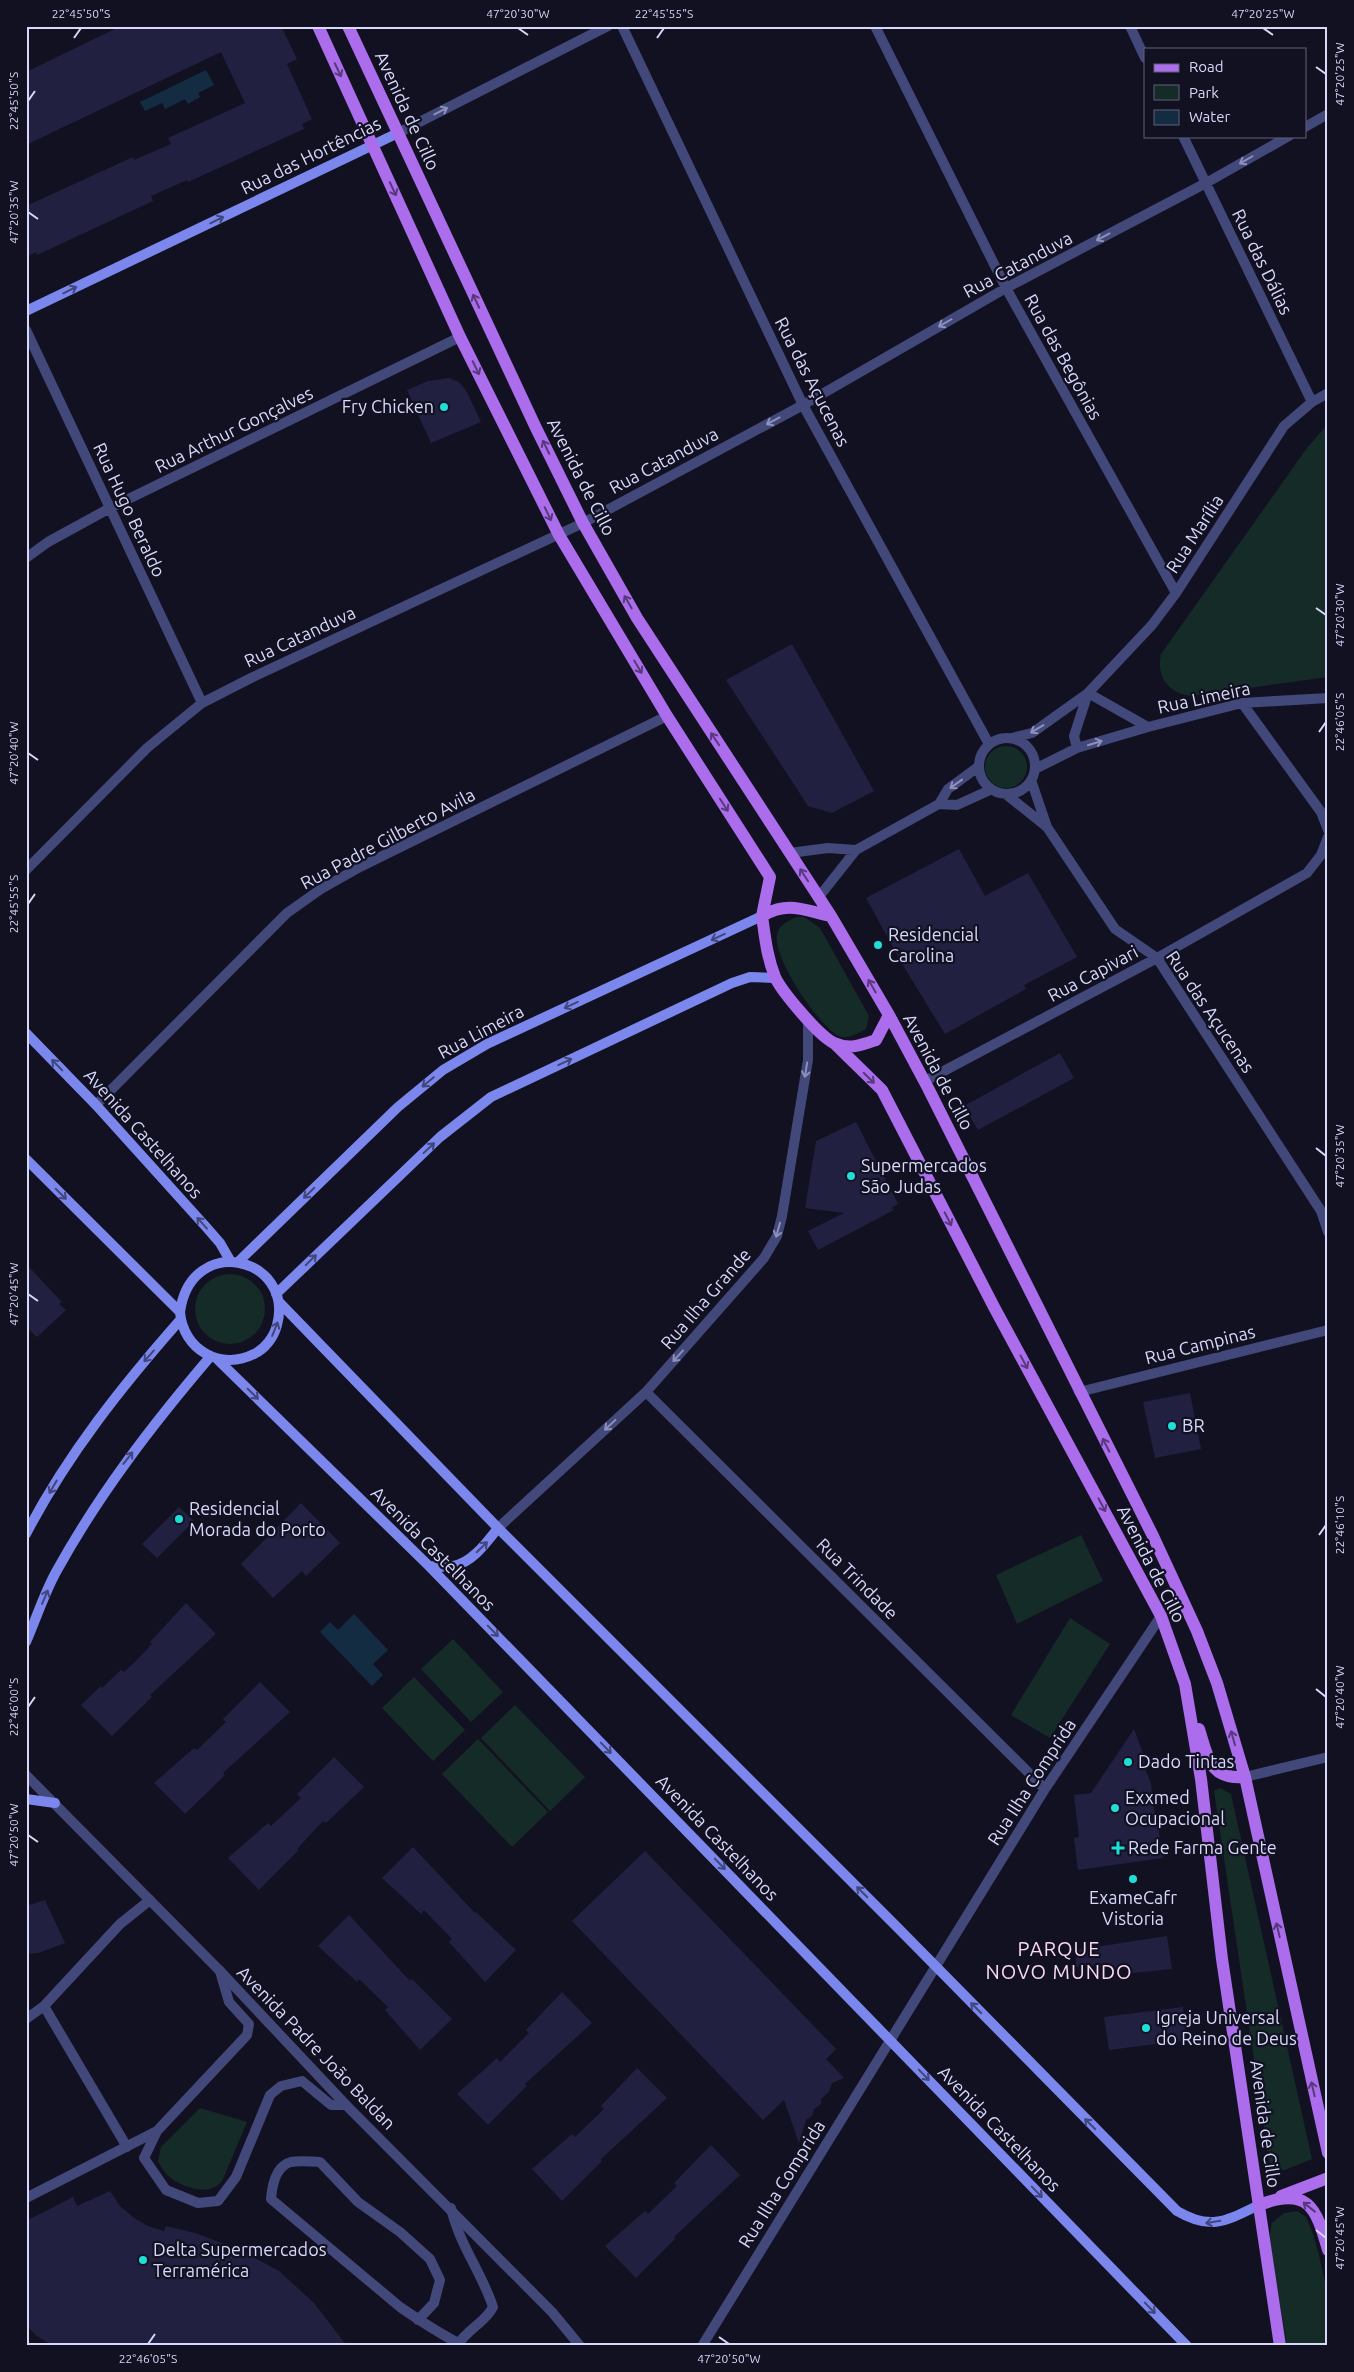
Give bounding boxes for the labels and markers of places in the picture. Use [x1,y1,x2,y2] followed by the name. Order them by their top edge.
[342,396,434,416] place label: Fry Chicken
[438,401,450,413] marker: Fry Chicken
[888,924,979,965] place label: Residencial Carolina
[872,939,884,951] marker: Residencial Carolina
[861,1155,987,1196] place label: Supermercados São Judas
[845,1170,857,1182] marker: Supermercados São Judas
[1182,1415,1205,1435] place label: BR
[1166,1420,1178,1432] marker: BR
[189,1498,326,1539] place label: Residencial Morada do Porto
[173,1513,185,1525] marker: Residencial Morada do Porto
[1138,1751,1234,1771] place label: Dado Tintas
[1122,1756,1134,1768] marker: Dado Tintas
[1125,1787,1225,1828] place label: Exxmed Ocupacional
[1109,1802,1121,1814] marker: Exxmed Ocupacional
[1128,1837,1277,1857] place label: Rede Farma Gente
[1112,1842,1124,1854] marker: Rede Farma Gente
[1127,1873,1139,1885] marker: ExameCafr Vistoria
[1089,1887,1177,1928] place label: ExameCafr Vistoria
[1156,2007,1297,2048] place label: Igreja Universal do Reino de Deus
[1140,2022,1152,2034] marker: Igreja Universal do Reino de Deus
[153,2239,327,2280] place label: Delta Supermercados Terramérica
[137,2254,149,2266] marker: Delta Supermercados Terramérica

